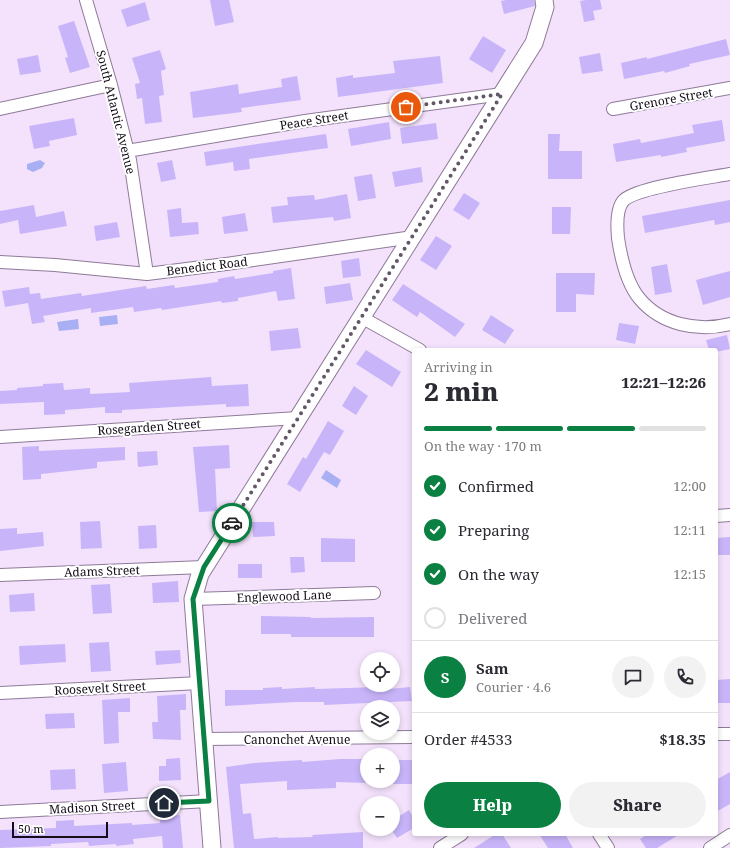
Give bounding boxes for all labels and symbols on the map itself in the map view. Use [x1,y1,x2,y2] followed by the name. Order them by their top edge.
[92,48,140,176] street label: South Atlantic Avenue
[628,83,714,115] street label: Grenore Street
[389,90,423,124] pin
[278,106,350,134] street label: Peace Street
[165,253,249,279] street label: Benedict Road
[97,415,201,439] street label: Rosegarden Street
[212,503,252,543] courier
[64,561,140,581] street label: Adams Street
[236,586,332,606] street label: Englewood Lane
[54,677,146,699] street label: Roosevelt Street
[244,731,350,748] street label: Canonchet Avenue
[147,786,181,820] pin
[49,796,135,818] street label: Madison Street
[12,820,108,839] scale bar

